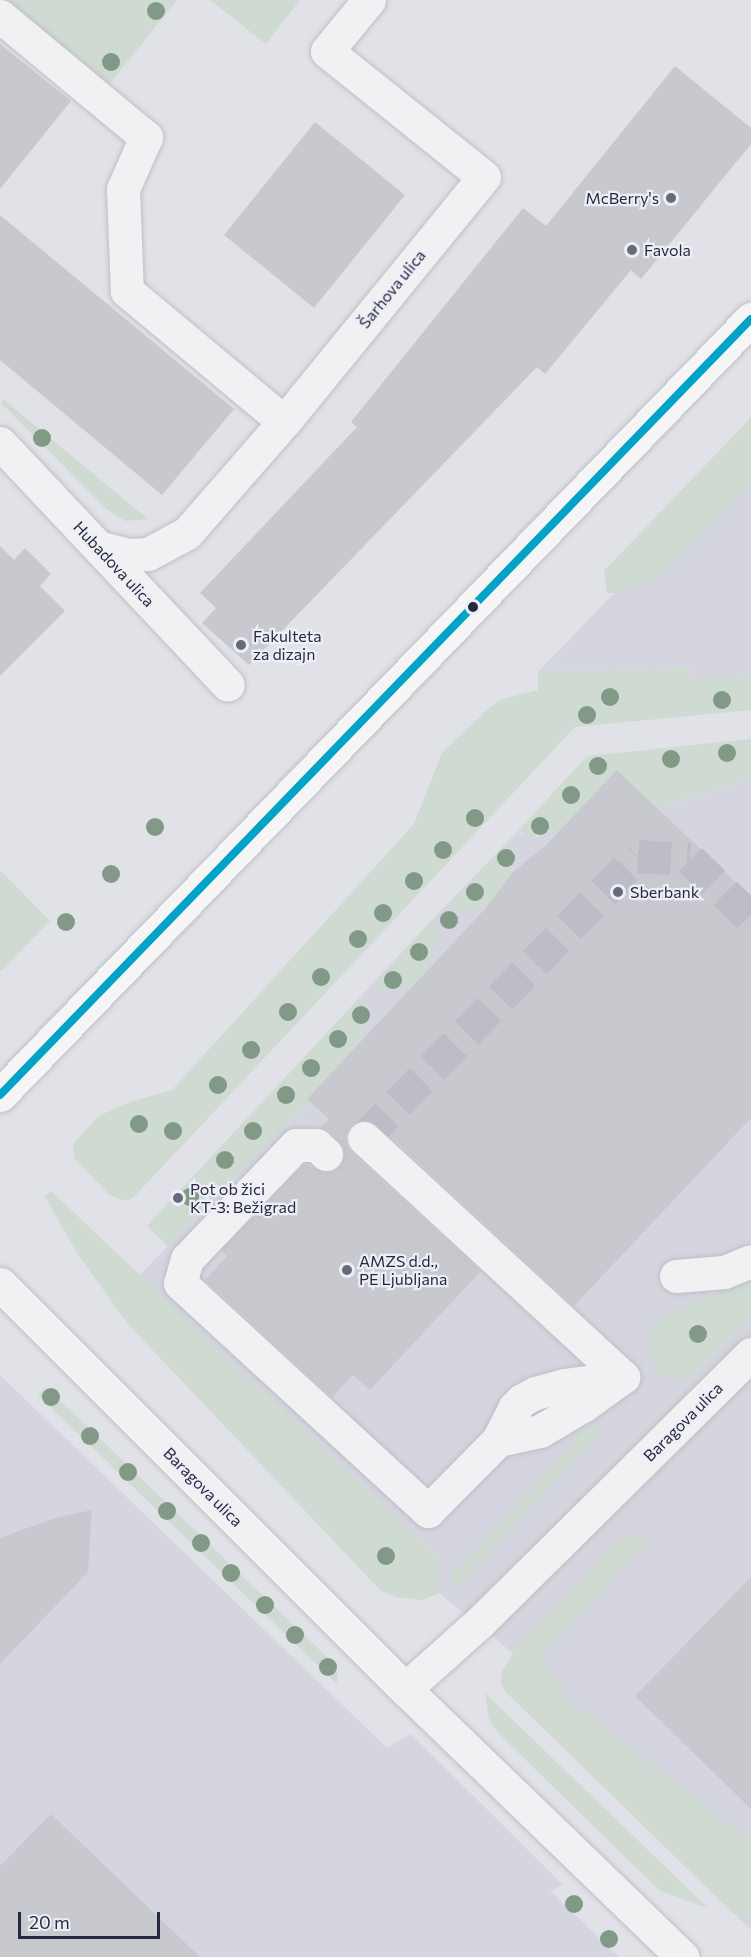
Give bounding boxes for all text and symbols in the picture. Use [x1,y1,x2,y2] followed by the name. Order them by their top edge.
[585,188,659,208] place label: McBerry's
[664,191,678,205] marker: McBerry's
[644,240,691,260] place label: Favola
[625,243,639,257] marker: Favola
[355,246,429,332] street label: Šarhova ulica
[69,517,159,611] street label: Hubadova ulica
[467,601,479,613] unlabelled marker
[253,626,322,664] place label: Fakulteta za dizajn
[234,638,248,652] marker: Fakulteta za dizajn
[630,882,699,902] place label: Sberbank
[611,885,625,899] marker: Sberbank
[190,1179,296,1217] place label: Pot ob žici KT-3: Bežigrad
[171,1191,185,1205] marker: Pot ob žici KT-3: Bežigrad
[359,1251,447,1289] place label: AMZS d.d., PE Ljubljana
[340,1263,354,1277] marker: AMZS d.d., PE Ljubljana
[639,1378,727,1466] street label: Baragova ulica
[159,1443,247,1531] street label: Baragova ulica
[21,1900,164,1938] scale bar
[29,1911,70,1933] text: 20 m

